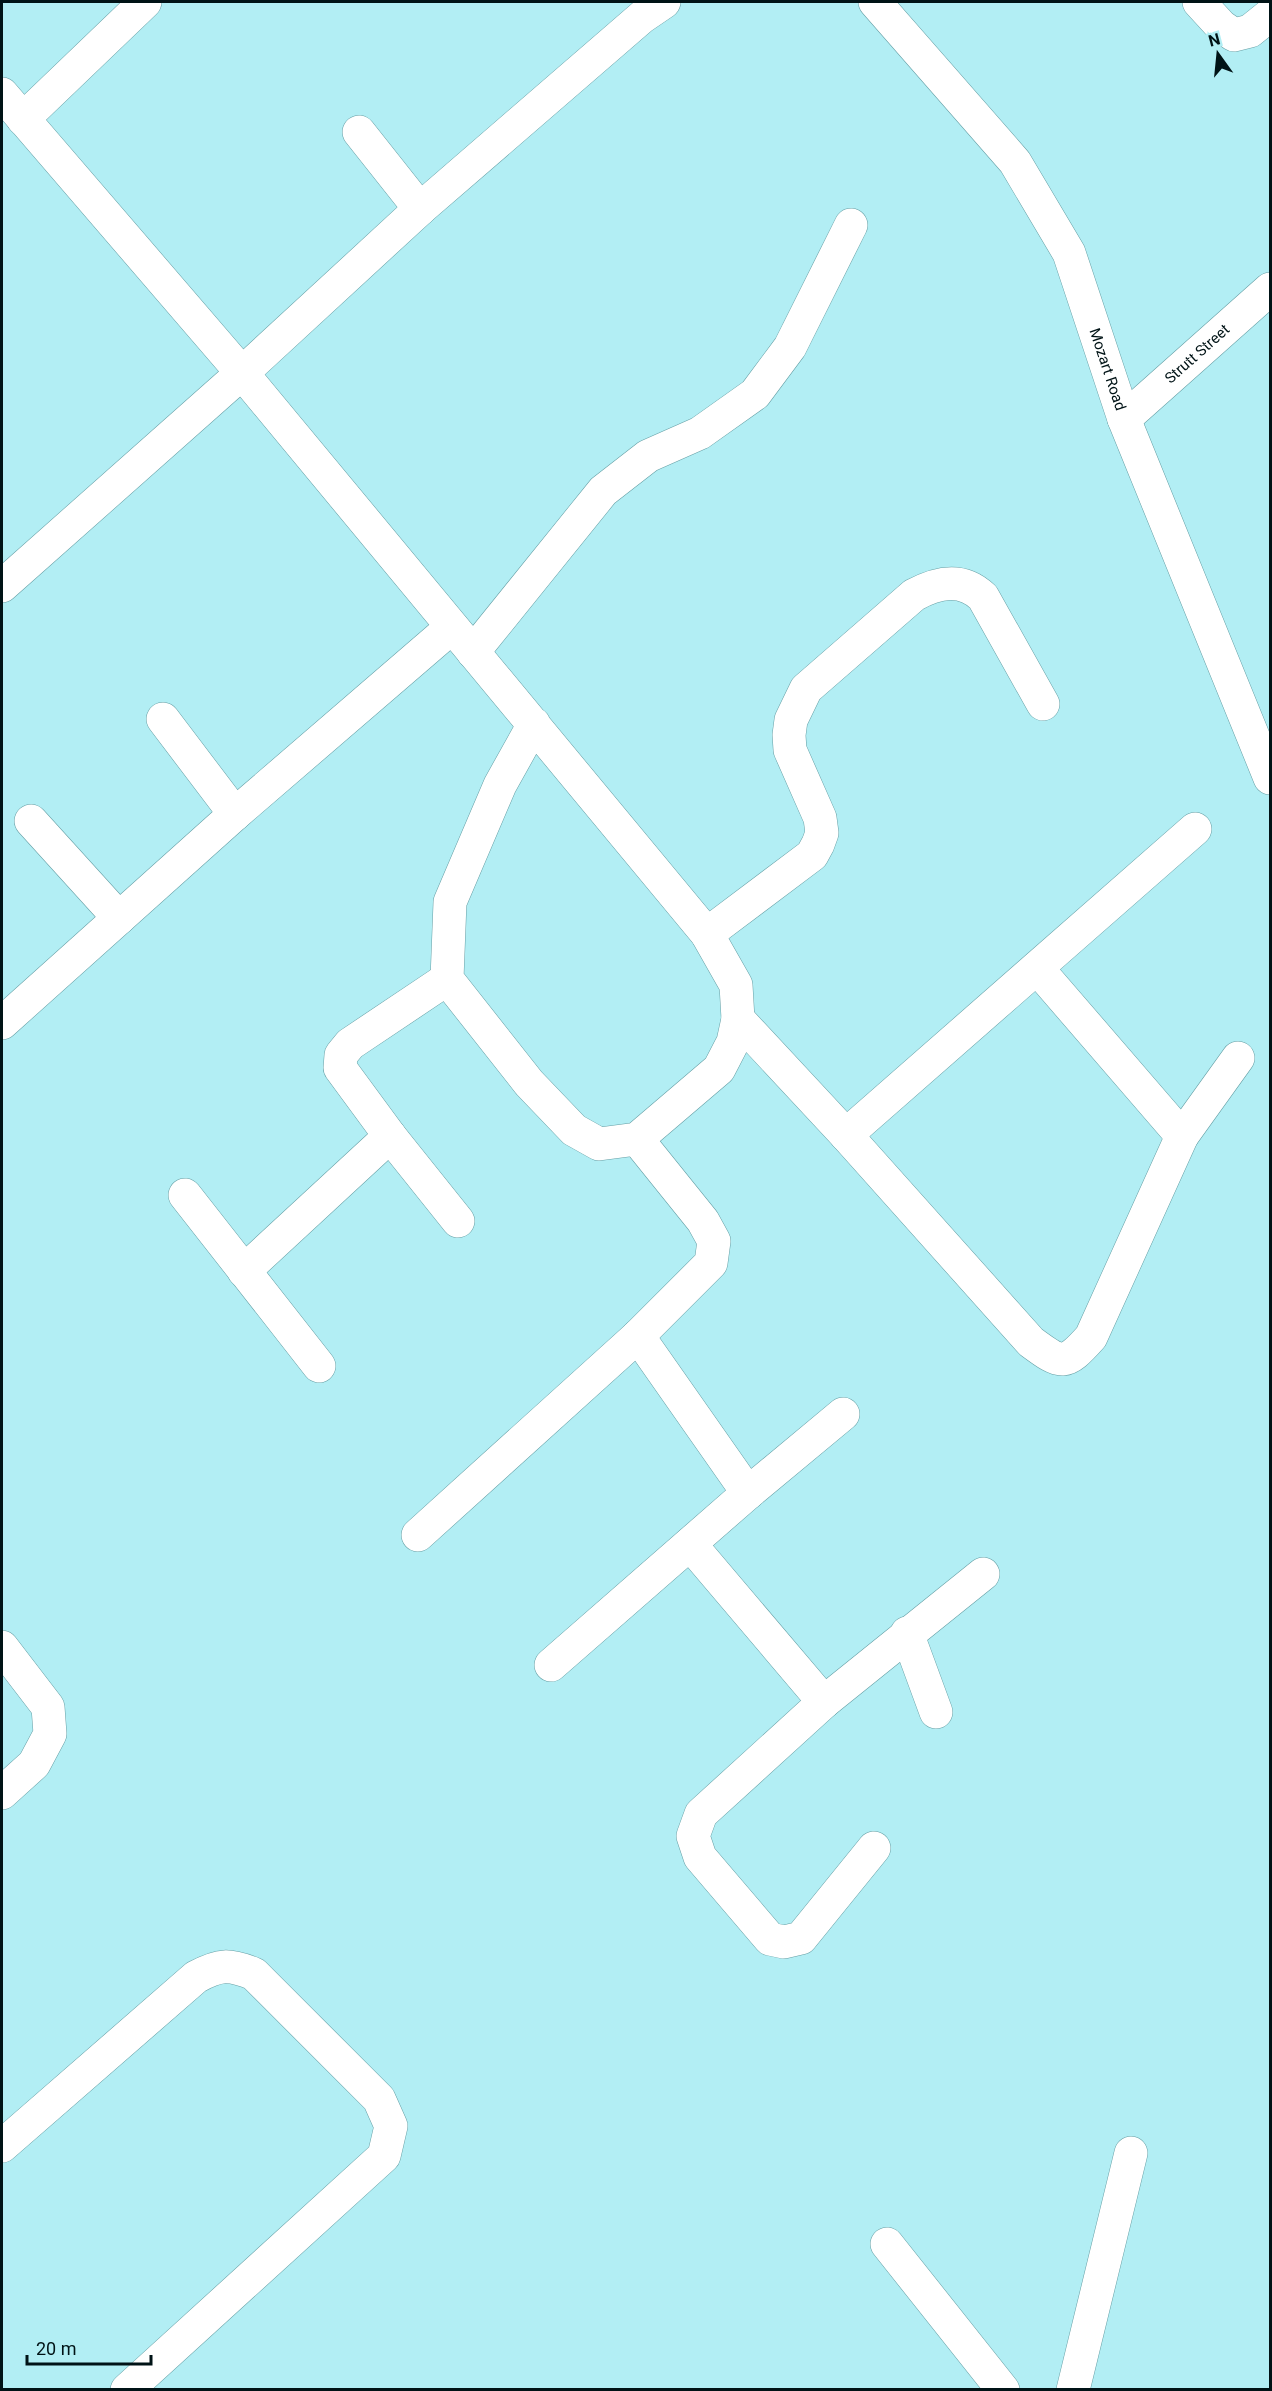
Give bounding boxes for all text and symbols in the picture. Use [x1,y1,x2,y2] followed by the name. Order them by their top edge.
[1188,24,1248,84] north arrow
[1206,29,1222,51] text: N
[1161,320,1233,387] street label: Strutt Street
[1086,326,1130,413] street label: Mozart Road
[27,2328,152,2366] scale bar
[36,2338,76,2359] text: 20 m

